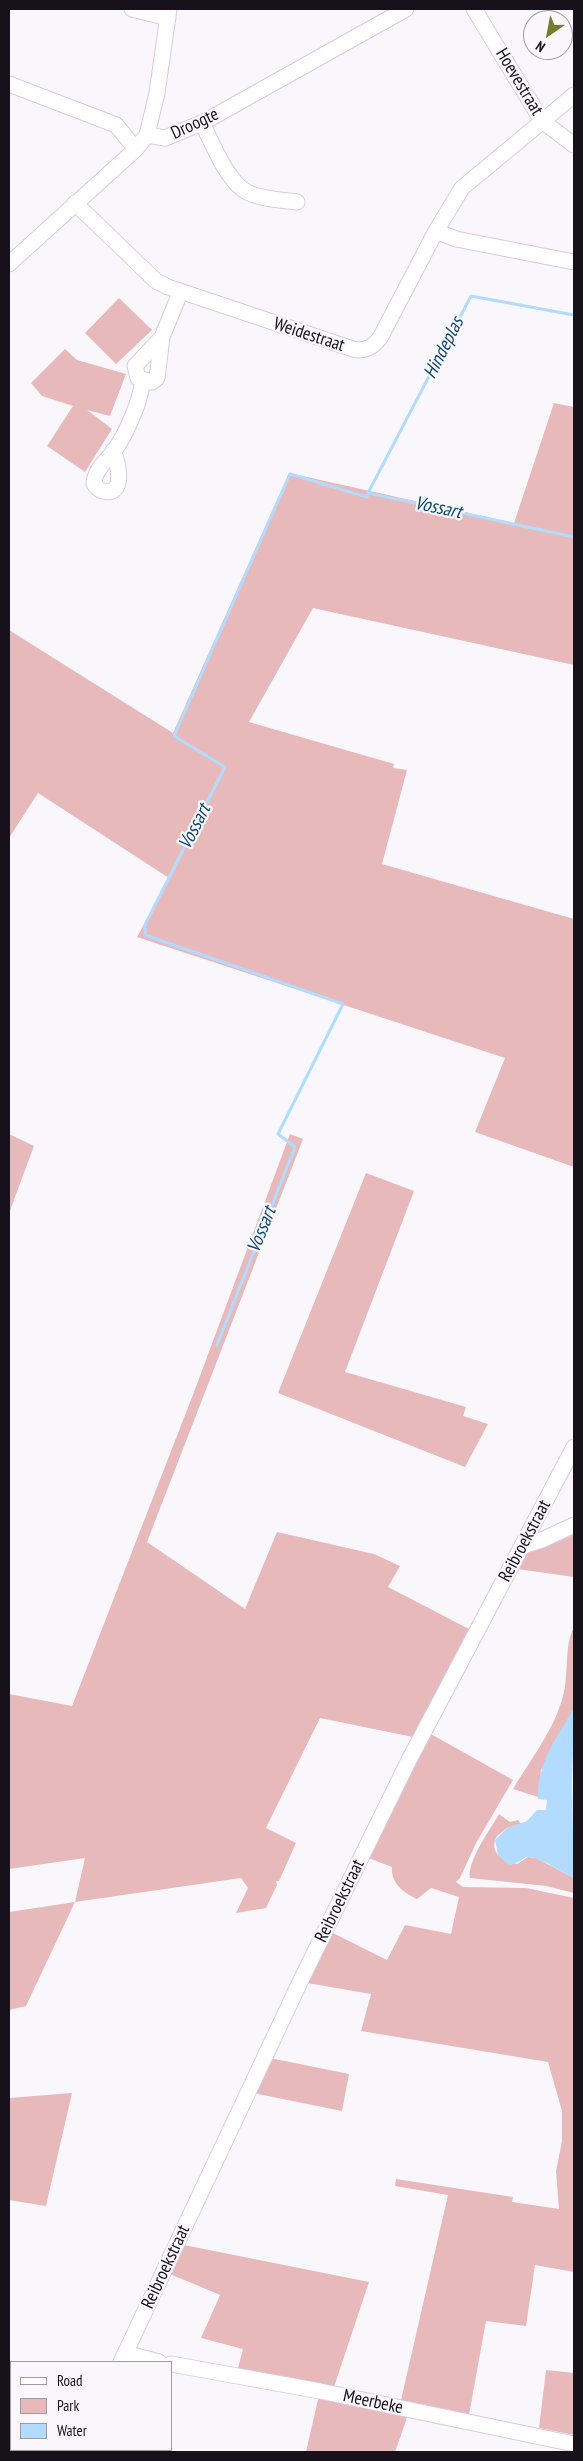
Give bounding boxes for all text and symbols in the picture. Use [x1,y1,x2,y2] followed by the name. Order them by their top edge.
[523,10,573,60] north arrow
[532,37,548,56] text: N
[491,45,547,119] street label: Hoevestraat
[168,104,222,144] street label: Droogte
[271,313,347,357] street label: Weidestraat
[419,314,469,382] water label: Hindeplas
[412,492,464,524] water label: Vossart
[174,801,216,853] water label: Vossart
[243,1204,281,1256] water label: Vossart
[494,1496,556,1586] street label: Reibroekstraat
[311,1856,369,1946] street label: Reibroekstraat
[137,2222,195,2312] street label: Reibroekstraat
[10,2361,172,2451] legend
[57,2371,83,2390] text: Road
[341,2385,405,2419] street label: Meerbeke
[57,2396,79,2415] text: Park
[57,2421,87,2440] text: Water

